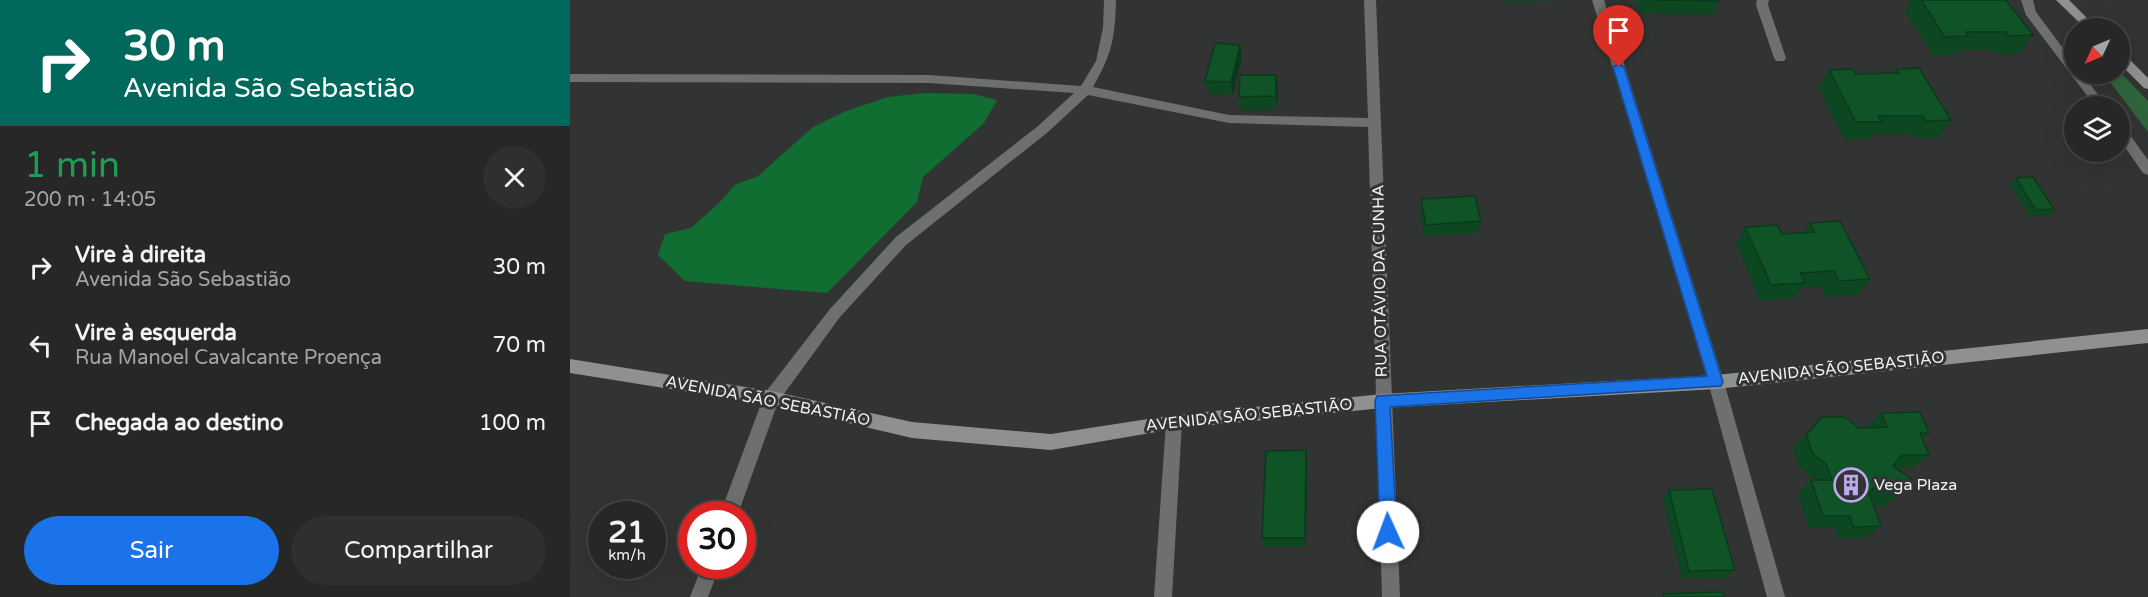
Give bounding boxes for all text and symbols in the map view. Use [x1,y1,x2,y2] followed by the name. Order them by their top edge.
[1593,5,1644,67] pin
[1602,14,1635,47] icon: arrive
[2064,18,2130,84] north arrow
[2064,18,2130,162] map controls
[123,21,225,72] text: 30 m
[24,24,102,102] icon: right
[123,72,415,105] text: Avenida São Sebastião
[2064,96,2130,162] button: layers
[24,144,120,187] text: 1 min
[483,146,546,209] button: close
[1368,184,1392,377] street label: RUA OTÁVIO DA CUNHA
[24,188,156,212] text: 200 m · 14:05
[75,242,206,268] text: Vire à direita
[24,251,57,284] icon: right
[492,254,546,280] text: 30 m
[75,268,291,292] text: Avenida São Sebastião
[75,320,237,346] text: Vire à esquerda
[24,329,57,362] icon: left
[492,332,546,358] text: 70 m
[75,346,382,370] text: Rua Manoel Cavalcante Proença
[1737,347,1945,389] street label: AVENIDA SÃO SEBASTIÃO
[664,371,872,431] street label: AVENIDA SÃO SEBASTIÃO
[1145,394,1353,436] street label: AVENIDA SÃO SEBASTIÃO
[24,407,57,440] icon: arrive
[75,410,283,436] text: Chegada ao destino
[479,410,546,436] text: 100 m
[1833,467,1869,503] building icon: Vega Plaza
[1874,475,1957,495] place label: Vega Plaza
[1356,500,1420,564] position arrow
[678,501,756,579] speed limit sign: 30
[608,514,646,551] text: 21
[24,516,279,585] button: Sair
[291,516,546,585] button: Compartilhar
[608,546,646,564] text: km/h

